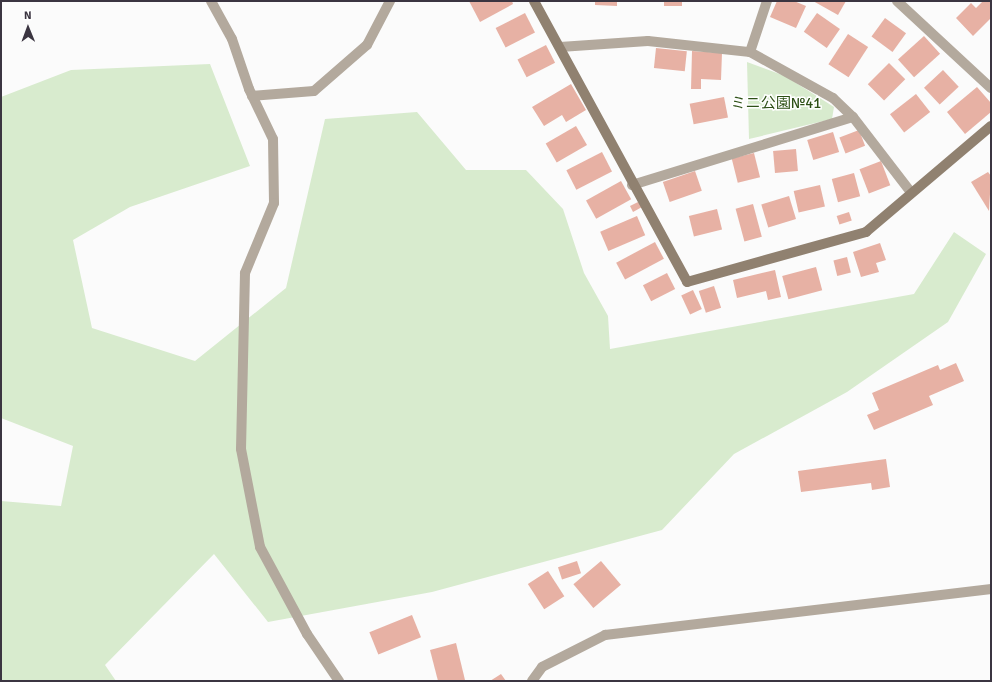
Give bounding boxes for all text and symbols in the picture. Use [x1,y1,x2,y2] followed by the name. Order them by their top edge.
[8,8,48,48] north arrow
[24,9,32,22] text: N
[731,95,821,113] park label: ミニ公園№41

